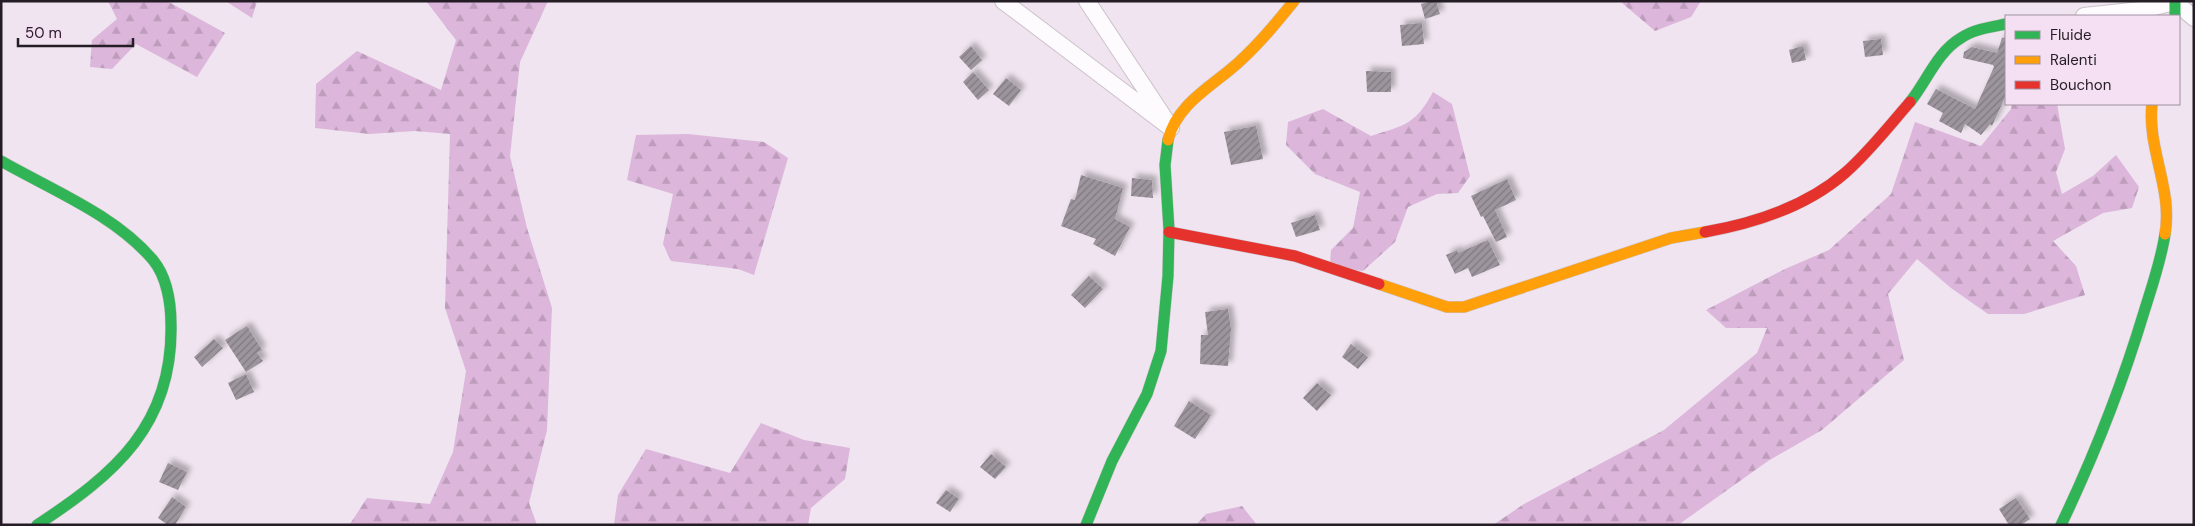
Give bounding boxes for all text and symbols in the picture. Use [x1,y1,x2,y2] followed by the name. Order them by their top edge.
[18,15,132,47] scale bar
[2005,15,2180,105] legend
[25,23,62,43] text: 50 m
[2050,25,2092,45] text: Fluide
[2050,50,2097,70] text: Ralenti
[2050,75,2111,95] text: Bouchon

